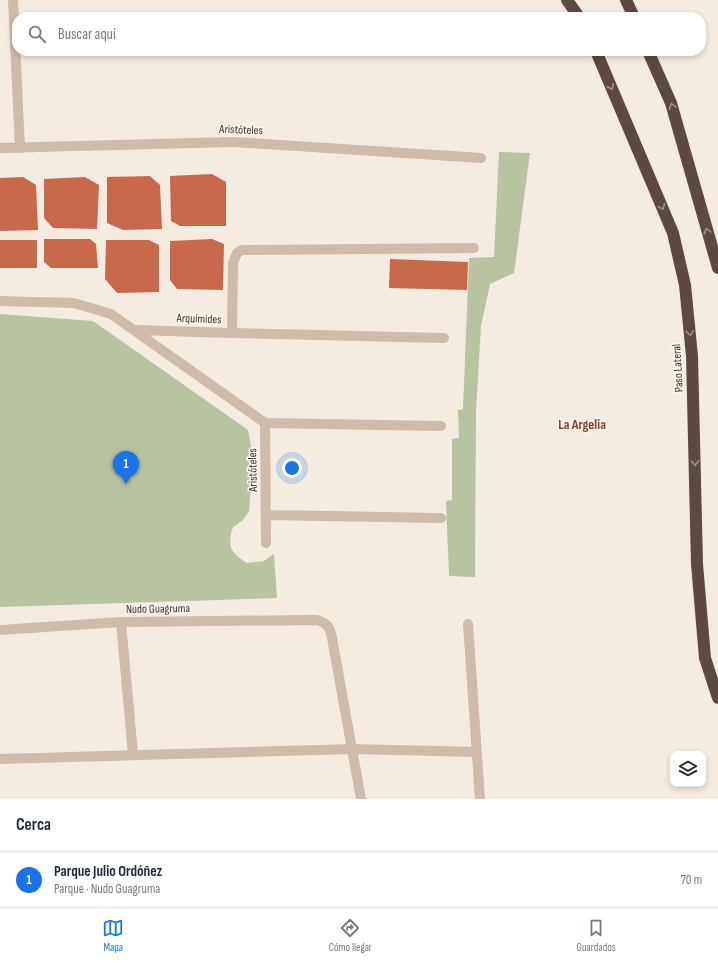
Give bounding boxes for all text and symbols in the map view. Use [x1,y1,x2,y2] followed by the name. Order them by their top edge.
[12,12,706,56] search box
[26,23,48,45] icon: search
[58,25,116,44] text: Buscar aquí
[607,84,615,91] one-way arrow
[668,102,676,109] one-way arrow
[218,122,263,138] street label: Aristóteles
[657,202,665,210] one-way arrow
[703,227,712,234] one-way arrow
[175,311,222,327] street label: Arquímides
[685,330,694,336] one-way arrow
[669,343,687,393] street label: Paso Lateral
[558,416,606,433] district label: La Argelia
[245,448,261,493] street label: Aristóteles
[113,451,139,484] pin: 1
[282,458,302,478] your location
[691,460,699,466] one-way arrow
[126,601,191,617] street label: Nudo Guagruma
[670,751,706,787] map controls
[670,751,706,787] button: layers
[16,815,51,835] text: Cerca
[54,862,162,881] text: Parque Julio Ordóñez
[26,872,32,888] text: 1
[681,872,702,888] text: 70 m
[54,881,160,897] text: Parque · Nudo Guagruma
[102,917,124,954] tab: Mapa
[329,917,372,954] tab: Cómo llegar
[577,917,616,954] tab: Guardados

